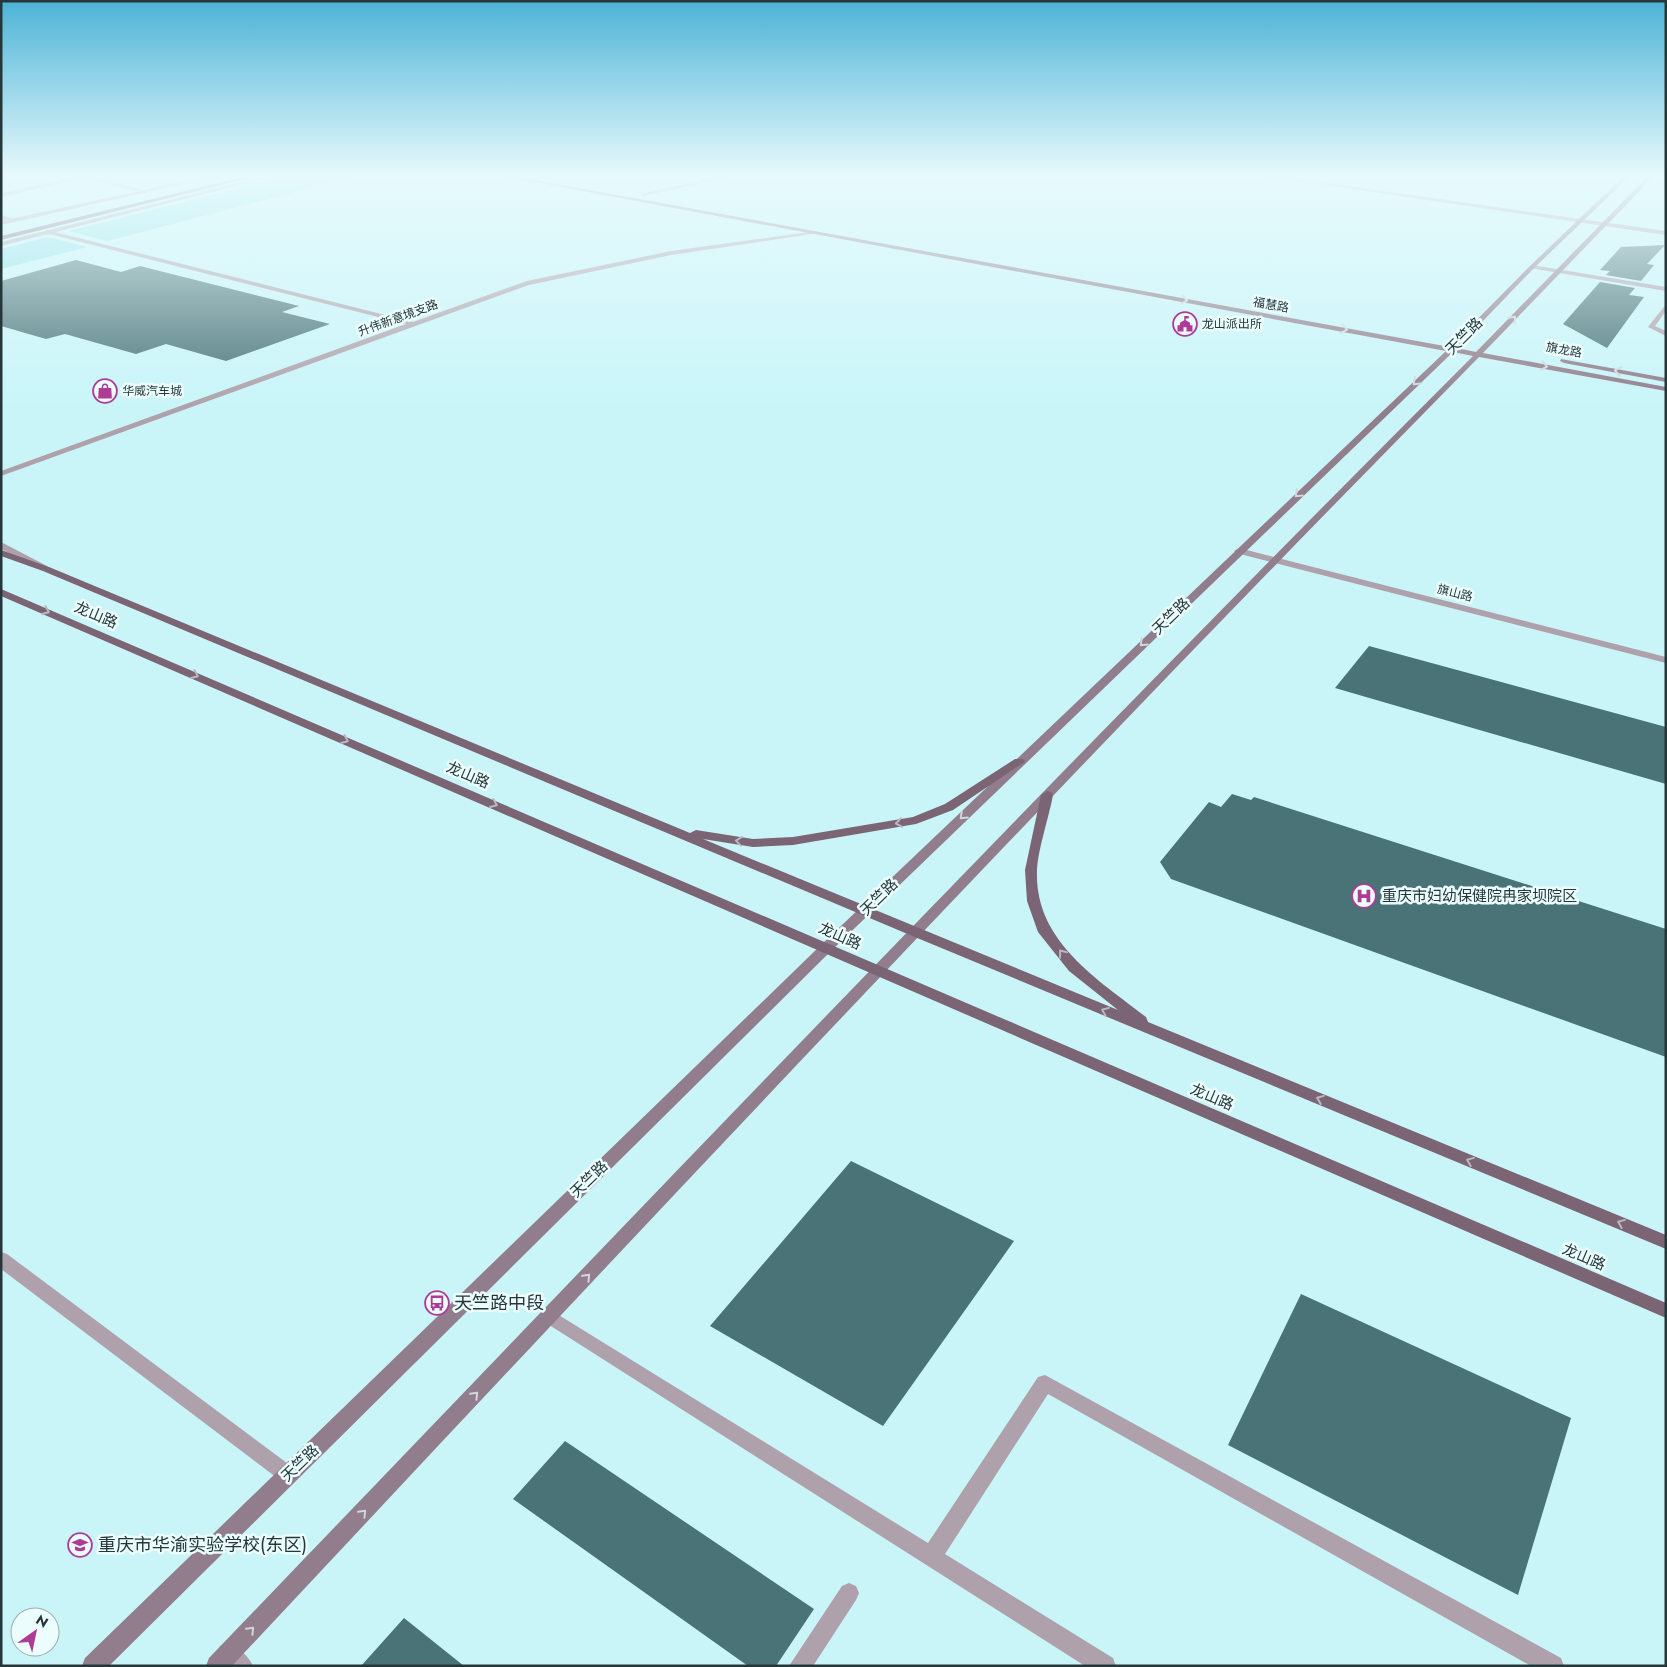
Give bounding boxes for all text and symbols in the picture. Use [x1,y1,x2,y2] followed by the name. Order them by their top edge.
[1252,293,1290,317] street label: 福慧路
[355,295,441,341] street label: 升伟新意境支路
[1179,295,1188,305] one-way arrow
[1172,311,1198,337] public building icon: 龙山派出所
[1440,312,1488,360] street label: 天竺路
[1202,315,1262,333] place label: 龙山派出所
[1507,316,1516,325] one-way arrow
[1339,324,1348,334] one-way arrow
[1545,338,1583,362] street label: 旗龙路
[1540,361,1549,371] one-way arrow
[1613,366,1622,377] one-way arrow
[1413,376,1422,385] one-way arrow
[92,378,118,404] shop icon: 华威汽车城
[122,382,182,400] place label: 华威汽车城
[1295,488,1304,497] one-way arrow
[1435,580,1475,606] street label: 旗山路
[1147,592,1195,640] street label: 天竺路
[71,596,121,634] street label: 龙山路
[41,605,50,615] one-way arrow
[1140,637,1149,646] one-way arrow
[190,669,199,680] one-way arrow
[340,734,348,744] one-way arrow
[443,756,493,794] street label: 龙山路
[489,797,498,808] one-way arrow
[959,810,968,819] one-way arrow
[895,817,904,827] one-way arrow
[734,836,742,847] one-way arrow
[855,873,903,921] street label: 天竺路
[1351,883,1377,909] hospital icon: 重庆市妇幼保健院冉家坝院区
[1382,885,1577,907] place label: 重庆市妇幼保健院冉家坝院区
[815,917,865,955] street label: 龙山路
[1059,950,1068,959] one-way arrow
[1101,1006,1110,1017] one-way arrow
[1187,1078,1237,1116] street label: 龙山路
[1316,1095,1325,1106] one-way arrow
[565,1155,613,1203] street label: 天竺路
[1467,1157,1475,1167] one-way arrow
[1617,1219,1626,1229] one-way arrow
[1559,1238,1609,1276] street label: 龙山路
[581,1274,590,1283] one-way arrow
[424,1290,450,1316] bus stop icon: 天竺路中段
[454,1290,544,1316] place label: 天竺路中段
[469,1391,478,1400] one-way arrow
[276,1439,324,1487] street label: 天竺路
[357,1509,366,1518] one-way arrow
[67,1532,93,1558] school or university icon: 重庆市华渝实验学校(东区)
[98,1532,307,1558] place label: 重庆市华渝实验学校(东区)
[10,1607,60,1657] north arrow
[32,1610,52,1633] text: N
[245,1627,254,1636] one-way arrow

